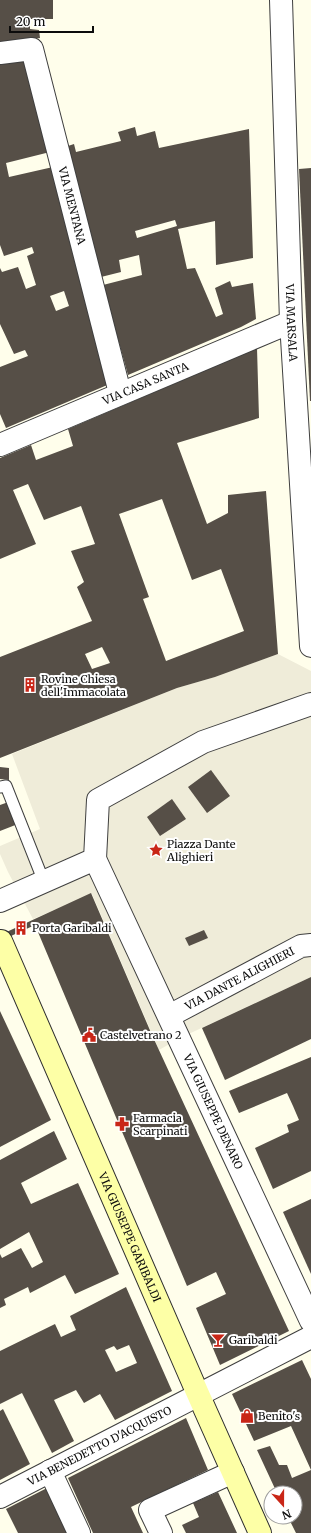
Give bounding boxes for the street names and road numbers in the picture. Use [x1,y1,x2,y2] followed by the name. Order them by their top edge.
[55,164,89,246] street label: VIA MENTANA
[283,283,300,362] street label: VIA MARSALA
[100,359,191,408] street label: VIA CASA SANTA
[182,944,297,1014] street label: VIA DANTE ALIGHIERI
[180,1051,246,1172] street label: VIA GIUSEPPE DENARO
[95,1169,164,1304] street label: VIA GIUSEPPE GARIBALDI
[24,1403,174,1489] street label: VIA BENEDETTO D'ACQUISTO

